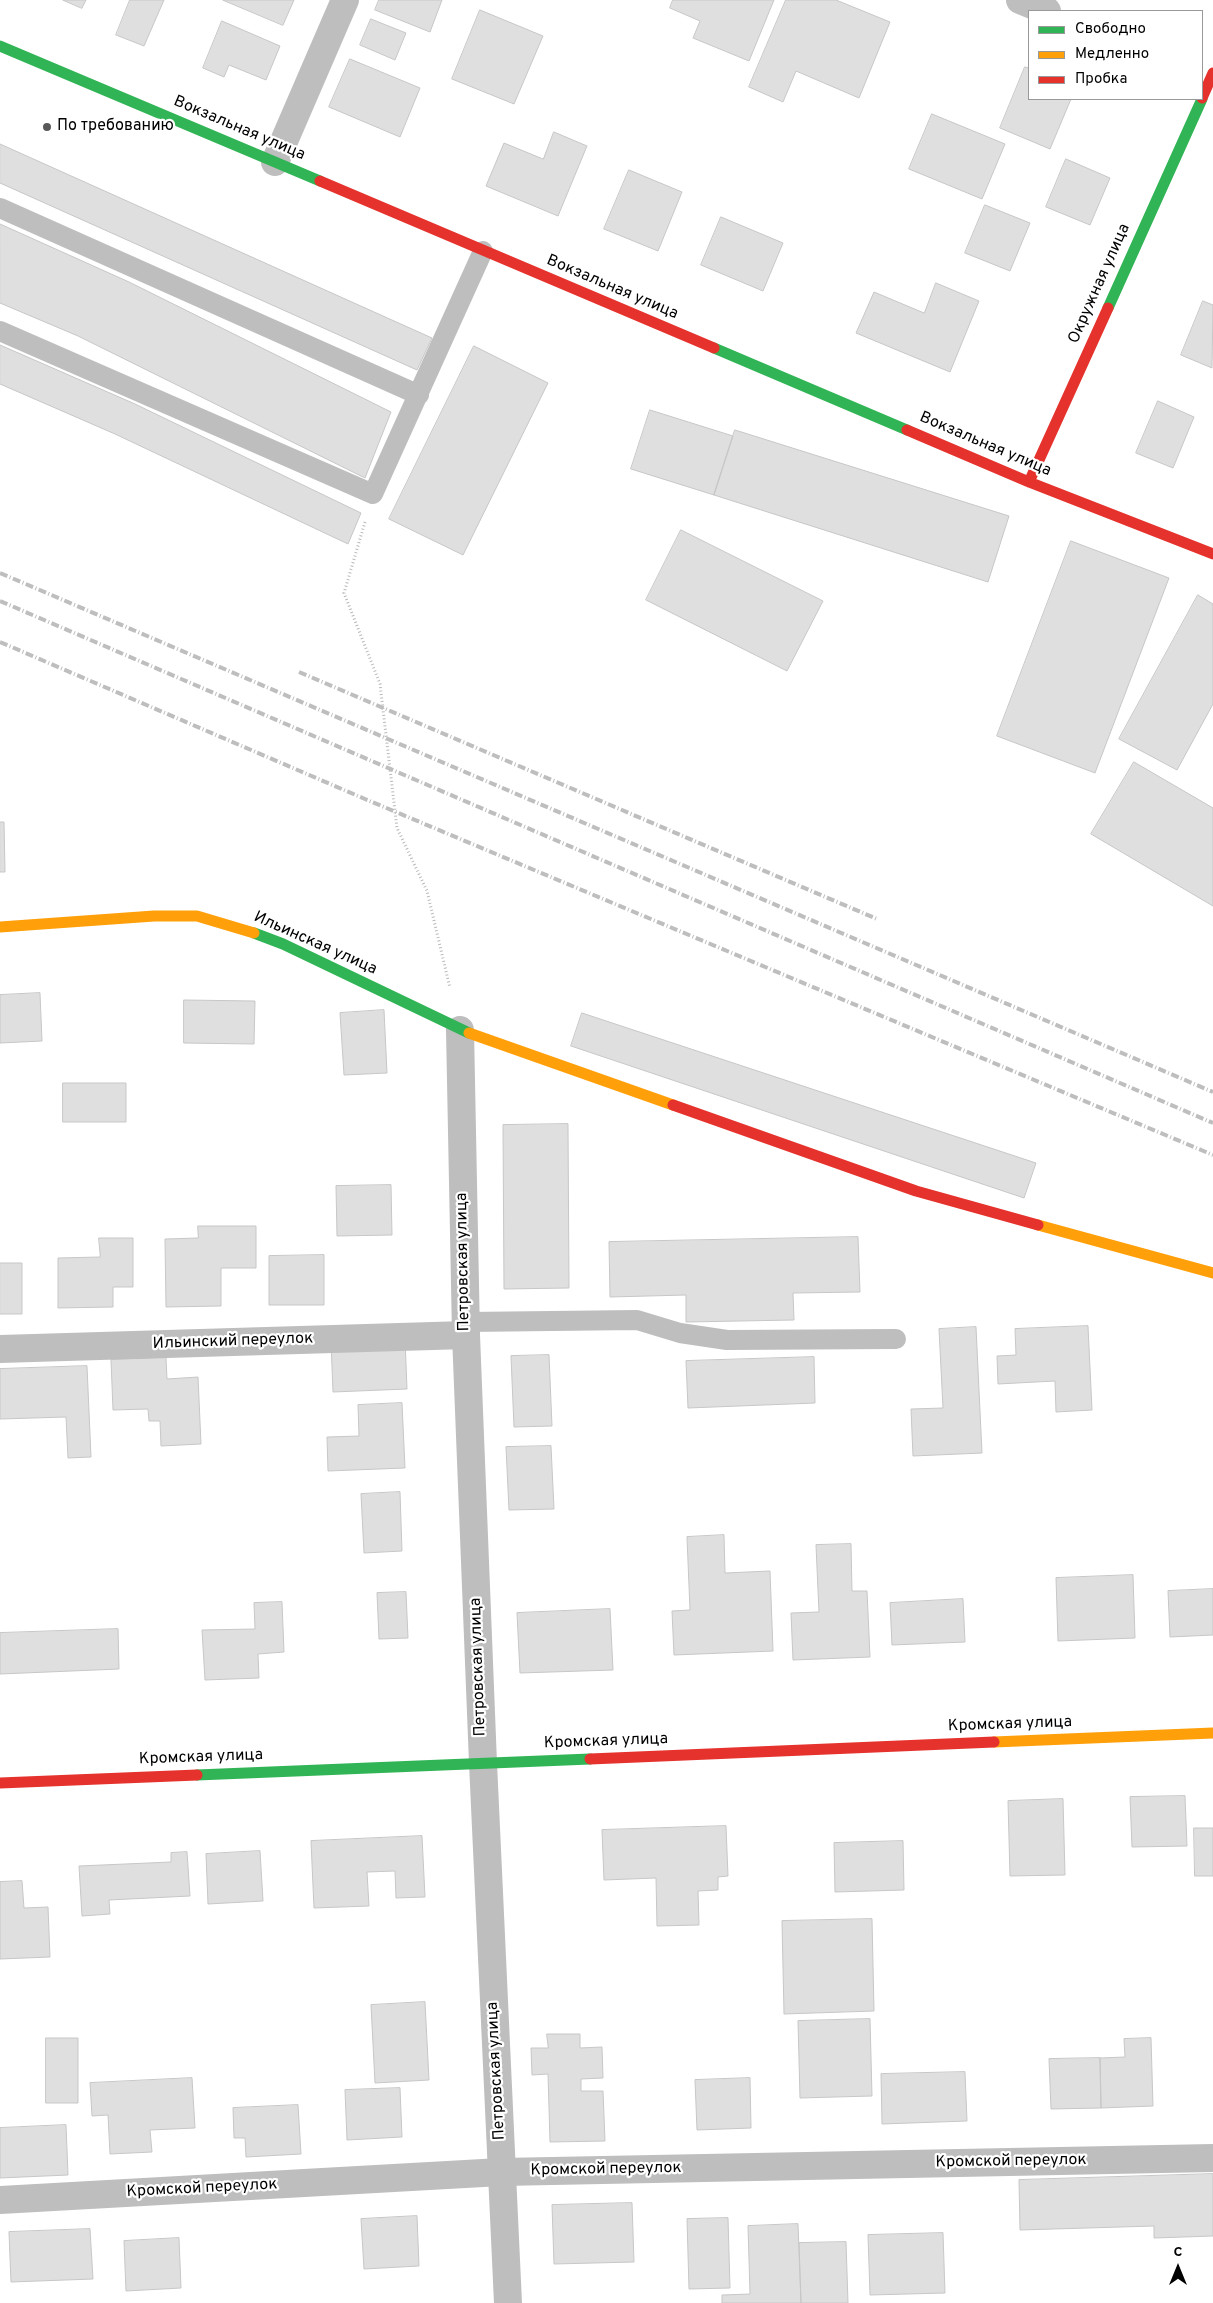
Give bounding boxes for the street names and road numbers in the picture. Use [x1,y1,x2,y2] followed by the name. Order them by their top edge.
[170,93,308,165] street label: Вокзальная улица
[1065,221,1135,347] street label: Окружная улица
[543,252,681,324] street label: Вокзальная улица
[916,409,1054,481] street label: Вокзальная улица
[250,908,380,980] street label: Ильинская улица
[453,1192,475,1332] street label: Петровская улица
[152,1330,314,1354] street label: Ильинский переулок
[467,1597,491,1737] street label: Петровская улица
[948,1713,1072,1737] street label: Кромская улица
[544,1730,668,1754] street label: Кромская улица
[139,1746,263,1770] street label: Кромская улица
[484,2001,510,2141] street label: Петровская улица
[935,2151,1087,2173] street label: Кромской переулок
[530,2159,682,2181] street label: Кромской переулок
[126,2175,278,2203] street label: Кромской переулок

